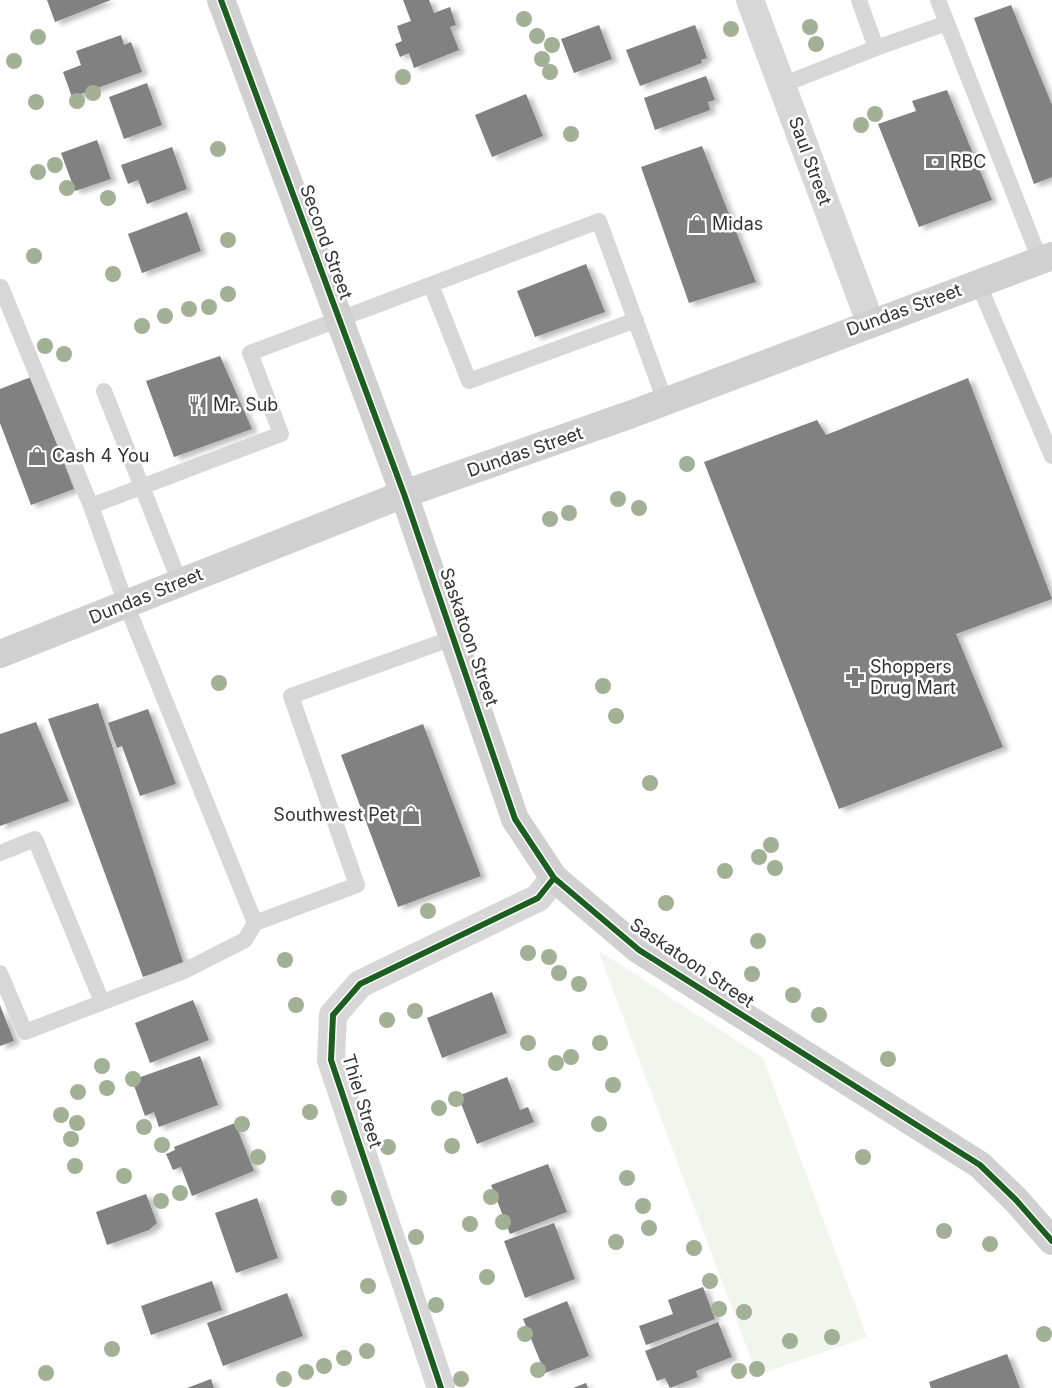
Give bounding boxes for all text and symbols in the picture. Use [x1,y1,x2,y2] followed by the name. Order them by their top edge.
[785,114,836,208] street label: Saul Street
[924,151,946,173] bank icon: RBC
[950,151,987,172] place label: RBC
[296,182,357,302] street label: Second Street
[686,213,708,235] shop icon: Midas
[712,213,763,234] place label: Midas
[843,279,964,340] street label: Dundas Street
[187,394,209,416] restaurant icon: Mr. Sub
[213,394,278,415] place label: Mr. Sub
[464,422,585,481] street label: Dundas Street
[26,445,48,467] shop icon: Cash 4 You
[52,445,149,466] place label: Cash 4 You
[86,563,206,628] street label: Dundas Street
[436,565,503,709] street label: Saskatoon Street
[870,656,956,698] place label: Shoppers Drug Mart
[844,666,866,688] pharmacy icon: Shoppers Drug Mart
[273,804,396,825] place label: Southwest Pet
[400,804,422,826] shop icon: Southwest Pet
[626,913,758,1012] street label: Saskatoon Street
[338,1051,387,1151] street label: Thiel Street

